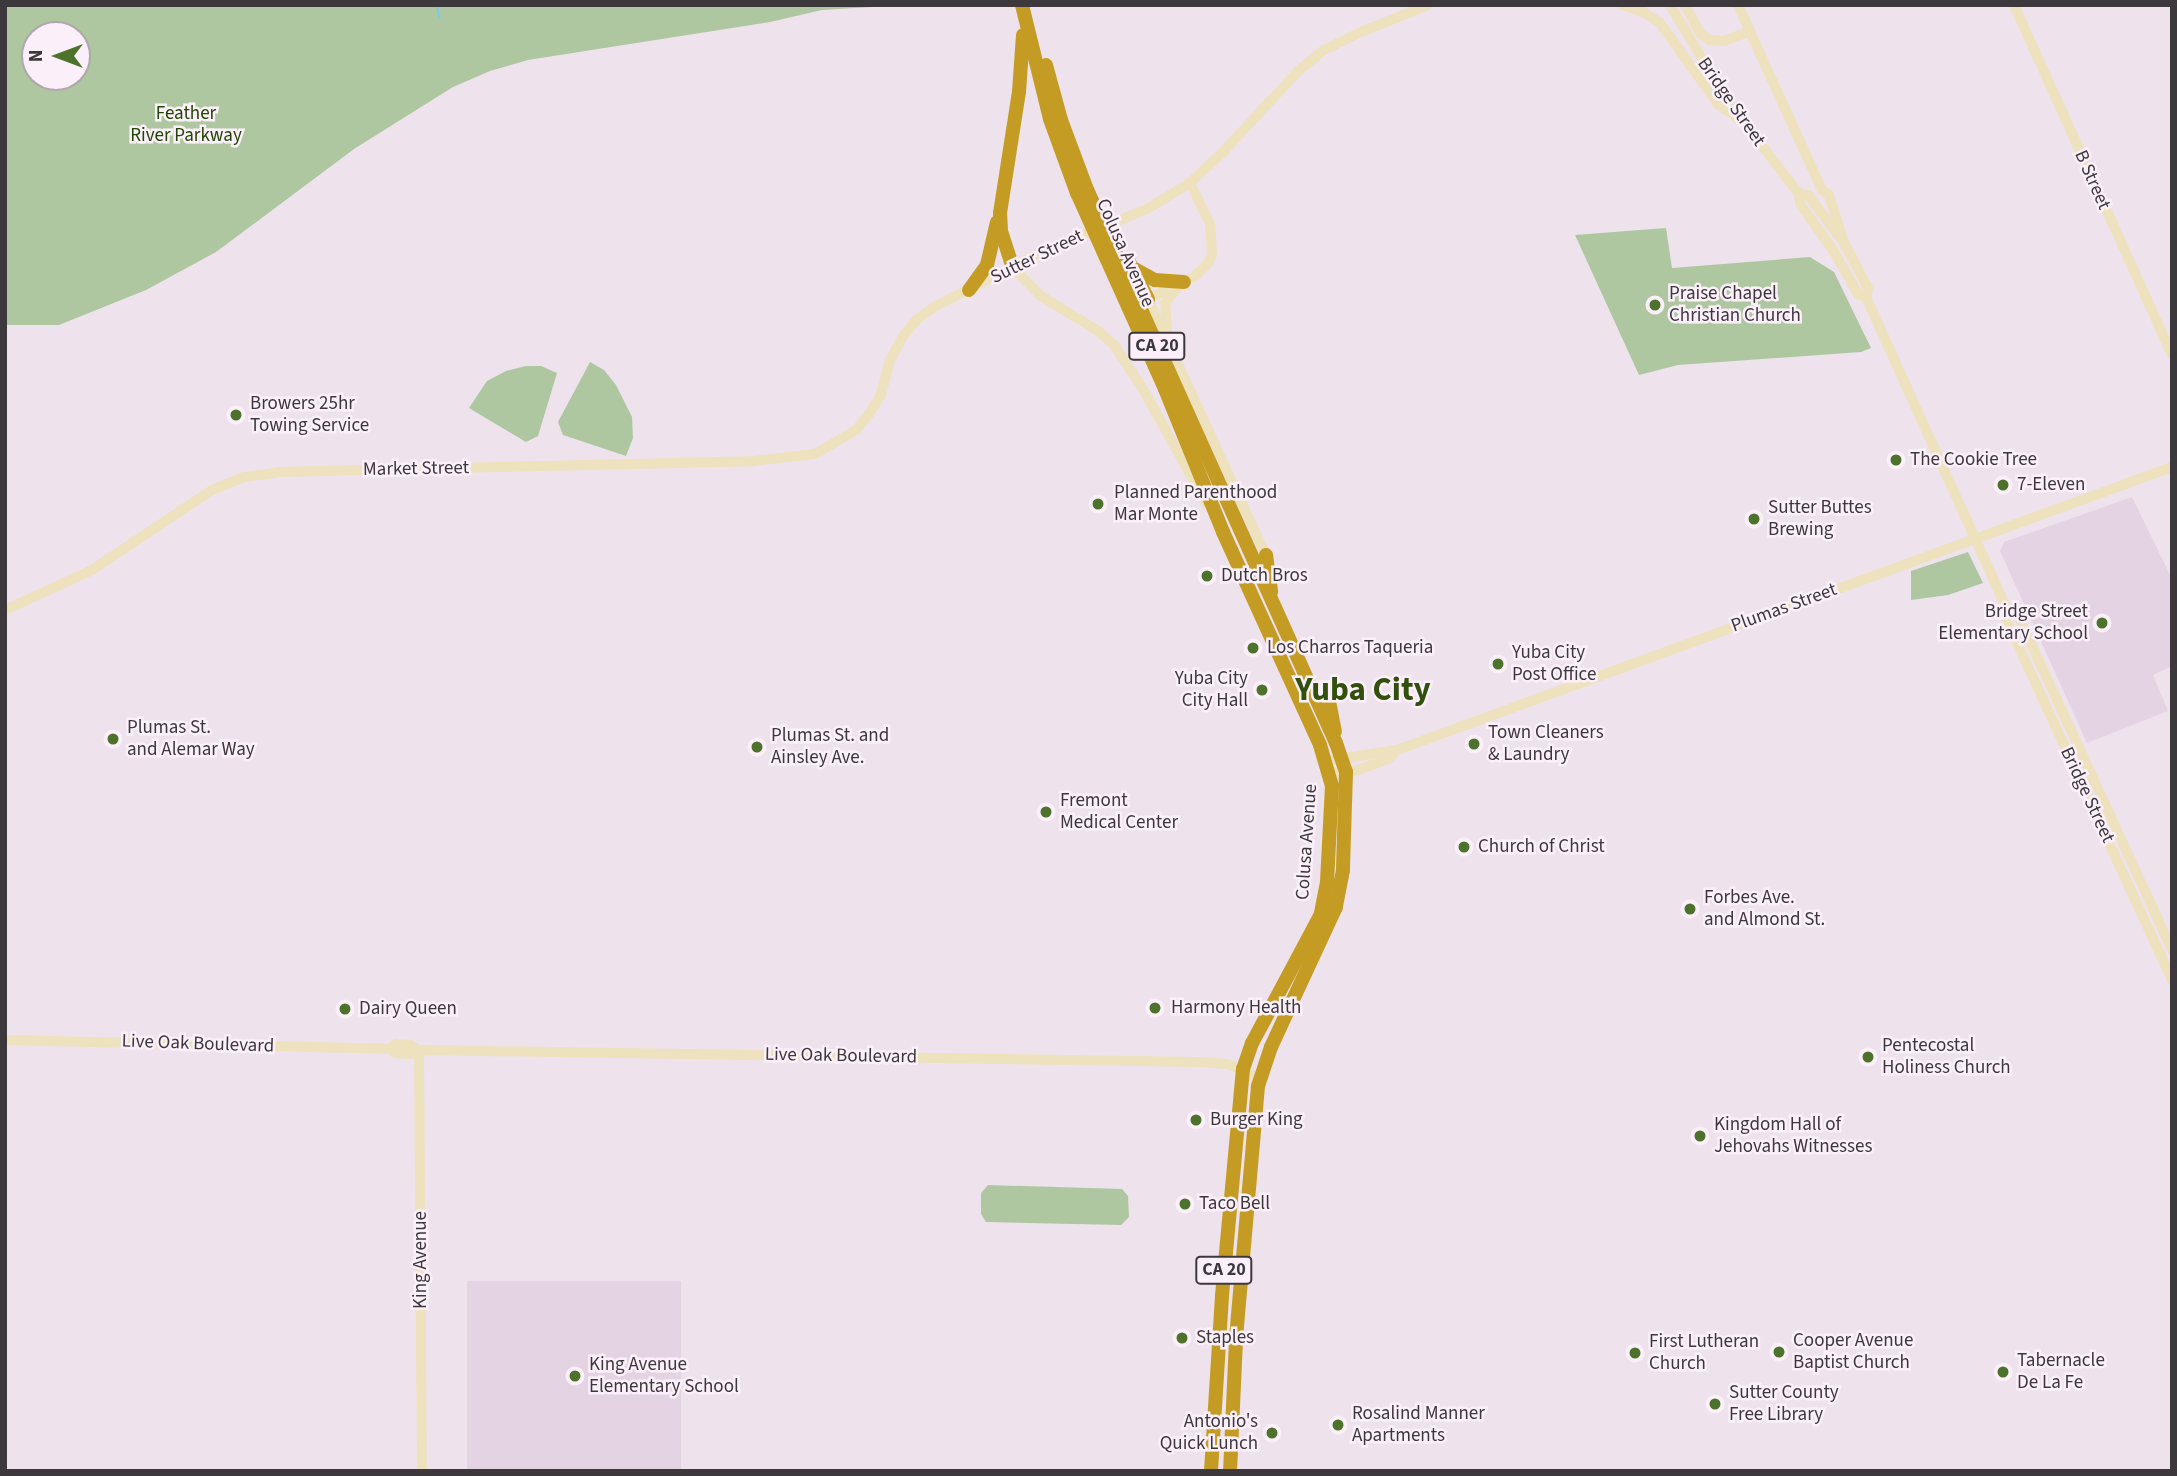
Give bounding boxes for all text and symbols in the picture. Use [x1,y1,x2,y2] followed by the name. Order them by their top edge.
[21,21,91,91] north arrow
[23,50,50,62] text: N
[1692,53,1770,151] street label: Bridge Street
[130,103,242,147] park label: Feather River Parkway
[2069,147,2115,213] street label: B Street
[1091,195,1159,311] street label: Colusa Avenue
[987,225,1087,289] street label: Sutter Street
[1669,283,1801,327] place label: Praise Chapel Christian Church
[1647,297,1663,313] marker: Praise Chapel Christian Church
[1127,332,1187,360] road number: CA 20
[250,393,369,437] place label: Browers 25hr Towing Service
[228,407,244,423] marker: Browers 25hr Towing Service
[1910,449,2037,471] place label: The Cookie Tree
[1888,452,1904,468] marker: The Cookie Tree
[363,457,469,481] street label: Market Street
[2017,474,2085,496] place label: 7-Eleven
[1995,477,2011,493] marker: 7-Eleven
[1114,482,1277,526] place label: Planned Parenthood Mar Monte
[1088,494,1108,514] marker: Planned Parenthood Mar Monte
[1768,497,1872,541] place label: Sutter Buttes Brewing
[1746,511,1762,527] marker: Sutter Buttes Brewing
[1221,565,1308,587] place label: Dutch Bros
[1199,568,1215,584] marker: Dutch Bros
[1728,578,1840,638] street label: Plumas Street
[1938,601,2088,645] place label: Bridge Street Elementary School
[2094,615,2110,631] marker: Bridge Street Elementary School
[1267,637,1433,659] place label: Los Charros Taqueria
[1245,640,1261,656] marker: Los Charros Taqueria
[1512,642,1596,686] place label: Yuba City Post Office
[1490,656,1506,672] marker: Yuba City Post Office
[1175,668,1248,712] place label: Yuba City City Hall
[1295,670,1431,710] district label: Yuba City
[1254,682,1270,698] marker: Yuba City City Hall
[127,717,255,761] place label: Plumas St. and Alemar Way
[1488,722,1604,766] place label: Town Cleaners & Laundry
[771,725,889,769] place label: Plumas St. and Ainsley Ave.
[105,731,121,747] marker: Plumas St. and Alemar Way
[1466,736,1482,752] marker: Town Cleaners & Laundry
[749,739,765,755] marker: Plumas St. and Ainsley Ave.
[2055,743,2119,847] street label: Bridge Street
[1292,783,1322,901] street label: Colusa Avenue
[1060,790,1178,834] place label: Fremont Medical Center
[1038,804,1054,820] marker: Fremont Medical Center
[1478,836,1605,858] place label: Church of Christ
[1456,839,1472,855] marker: Church of Christ
[1704,887,1825,931] place label: Forbes Ave. and Almond St.
[1682,901,1698,917] marker: Forbes Ave. and Almond St.
[1171,997,1301,1019] place label: Harmony Health
[359,998,457,1020] place label: Dairy Queen
[1145,998,1165,1018] marker: Harmony Health
[337,1001,353,1017] marker: Dairy Queen
[121,1030,275,1058] street label: Live Oak Boulevard
[1882,1035,2011,1079] place label: Pentecostal Holiness Church
[765,1043,917,1069] street label: Live Oak Boulevard
[1860,1049,1876,1065] marker: Pentecostal Holiness Church
[1210,1109,1303,1131] place label: Burger King
[1188,1112,1204,1128] marker: Burger King
[1714,1114,1872,1158] place label: Kingdom Hall of Jehovahs Witnesses
[1692,1128,1708,1144] marker: Kingdom Hall of Jehovahs Witnesses
[1199,1193,1270,1215] place label: Taco Bell
[1177,1196,1193,1212] marker: Taco Bell
[410,1211,432,1309] street label: King Avenue
[1194,1255,1254,1284] road number: CA 20
[1196,1327,1254,1349] place label: Staples
[1174,1330,1190,1346] marker: Staples
[1793,1330,1913,1374] place label: Cooper Avenue Baptist Church
[1649,1331,1759,1375] place label: First Lutheran Church
[1771,1344,1787,1360] marker: Cooper Avenue Baptist Church
[1627,1345,1643,1361] marker: First Lutheran Church
[2017,1350,2105,1394] place label: Tabernacle De La Fe
[589,1354,739,1398] place label: King Avenue Elementary School
[1995,1364,2011,1380] marker: Tabernacle De La Fe
[567,1368,583,1384] marker: King Avenue Elementary School
[1729,1382,1839,1426] place label: Sutter County Free Library
[1707,1396,1723,1412] marker: Sutter County Free Library
[1352,1403,1485,1447] place label: Rosalind Manner Apartments
[1160,1411,1258,1455] place label: Antonio's Quick Lunch
[1330,1417,1346,1433] marker: Rosalind Manner Apartments
[1264,1425,1280,1441] marker: Antonio's Quick Lunch

